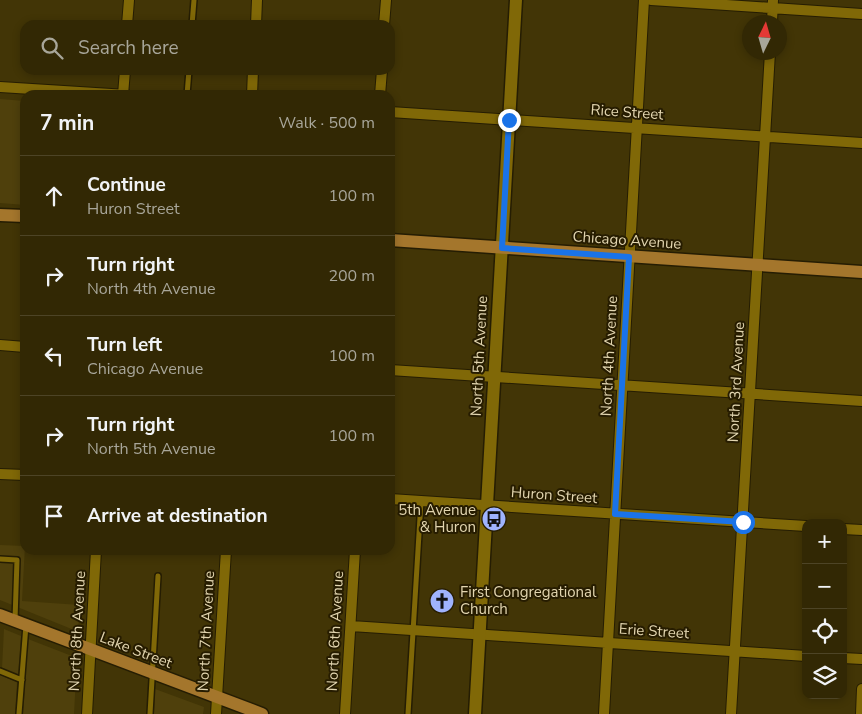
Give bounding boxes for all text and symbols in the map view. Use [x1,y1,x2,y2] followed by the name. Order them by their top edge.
[742,15,787,60] north arrow
[20,20,395,75] search box
[38,34,66,62] icon: search
[78,35,179,61] text: Search here
[590,99,665,125] street label: Rice Street
[40,109,94,137] text: 7 min
[498,109,521,132] route end
[279,112,375,134] text: Walk · 500 m
[87,172,166,198] text: Continue
[40,182,68,210] icon: ahead
[328,185,375,207] text: 100 m
[87,198,180,220] text: Huron Street
[572,226,682,254] street label: Chicago Avenue
[87,252,174,278] text: Turn right
[40,262,68,290] icon: right
[328,265,375,287] text: 200 m
[87,278,216,300] text: North 4th Avenue
[466,295,492,417] street label: North 5th Avenue
[596,295,622,417] street label: North 4th Avenue
[723,321,749,443] street label: North 3rd Avenue
[87,332,162,358] text: Turn left
[40,342,68,370] icon: left
[328,345,375,367] text: 100 m
[87,358,203,380] text: Chicago Avenue
[87,412,174,438] text: Turn right
[40,422,68,450] icon: right
[328,425,375,447] text: 100 m
[87,438,216,460] text: North 5th Avenue
[510,482,599,508] street label: Huron Street
[398,500,476,537] place label: 5th Avenue & Huron
[40,502,68,530] icon: arrive
[87,503,268,529] text: Arrive at destination
[481,506,507,532] bus stop icon: 5th Avenue & Huron
[732,511,755,534] route start
[802,519,847,699] map controls
[802,519,847,564] button: +
[802,564,847,609] button: −
[64,570,90,692] street label: North 8th Avenue
[193,570,219,692] street label: North 7th Avenue
[322,570,348,692] street label: North 6th Avenue
[460,582,597,619] place label: First Congregational Church
[429,588,455,614] church icon: First Congregational Church
[802,609,847,654] button: locate
[618,619,691,643] street label: Erie Street
[97,627,176,673] street label: Lake Street
[802,654,847,699] button: layers

